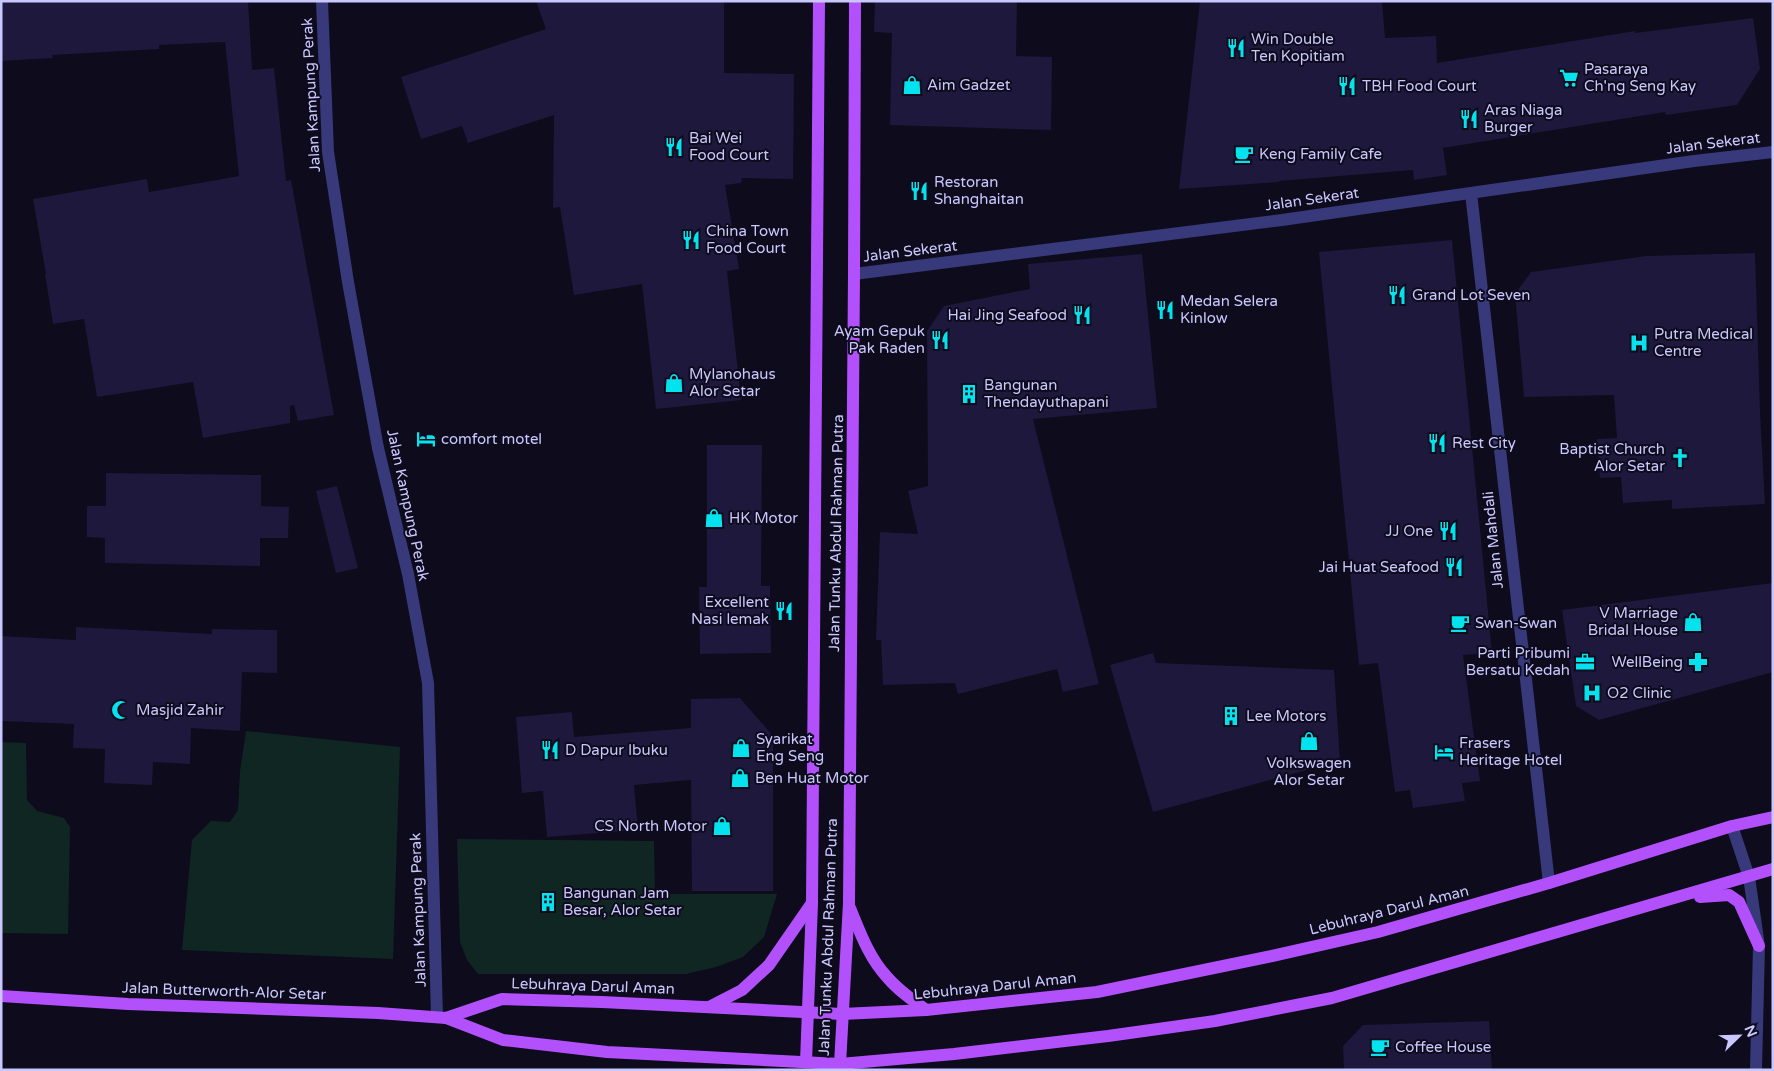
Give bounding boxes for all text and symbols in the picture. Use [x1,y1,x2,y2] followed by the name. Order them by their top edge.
[298,17,324,173] street label: Jalan Kampung Perak
[1251,30,1345,65] place label: Win Double Ten Kopitiam
[1225,37,1247,59] restaurant icon: Win Double Ten Kopitiam
[1584,60,1696,95] place label: Pasaraya Ch'ng Seng Kay
[1558,67,1580,89] supermarket icon: Pasaraya Ch'ng Seng Kay
[901,74,923,96] shop icon: Aim Gadzet
[1336,75,1358,97] restaurant icon: TBH Food Court
[927,76,1011,94] place label: Aim Gadzet
[1362,77,1477,95] place label: TBH Food Court
[1484,101,1562,136] place label: Aras Niaga Burger
[1458,108,1480,130] restaurant icon: Aras Niaga Burger
[1665,128,1761,158] street label: Jalan Sekerat
[689,129,769,164] place label: Bai Wei Food Court
[663,136,685,158] restaurant icon: Bai Wei Food Court
[1233,143,1255,165] cafe icon: Keng Family Cafe
[1259,145,1382,163] place label: Keng Family Cafe
[934,173,1024,208] place label: Restoran Shanghaitan
[908,180,930,202] restaurant icon: Restoran Shanghaitan
[1264,183,1360,214] street label: Jalan Sekerat
[706,222,789,257] place label: China Town Food Court
[680,229,702,251] restaurant icon: China Town Food Court
[862,236,958,266] street label: Jalan Sekerat
[1386,284,1408,306] restaurant icon: Grand Lot Seven
[1412,286,1531,304] place label: Grand Lot Seven
[1180,292,1278,327] place label: Medan Selera Kinlow
[1154,299,1176,321] restaurant icon: Medan Selera Kinlow
[1071,304,1093,326] restaurant icon: Hai Jing Seafood
[947,306,1067,324] place label: Hai Jing Seafood
[834,322,925,357] place label: Ayam Gepuk Pak Raden
[1654,325,1753,360] place label: Putra Medical Centre
[929,329,951,351] restaurant icon: Ayam Gepuk Pak Raden
[1628,332,1650,354] hospital icon: Putra Medical Centre
[689,365,776,400] place label: Mylanohaus Alor Setar
[663,372,685,394] shop icon: Mylanohaus Alor Setar
[984,376,1109,411] place label: Bangunan Thendayuthapani
[958,383,980,405] building icon: Bangunan Thendayuthapani
[825,414,847,652] street label: Jalan Tunku Abdul Rahman Putra
[383,427,433,583] street label: Jalan Kampung Perak
[415,428,437,450] hotel icon: comfort motel
[441,430,542,448] place label: comfort motel
[1426,432,1448,454] restaurant icon: Rest City
[1452,434,1516,452] place label: Rest City
[1559,440,1665,475] place label: Baptist Church Alor Setar
[1669,447,1691,469] church icon: Baptist Church Alor Setar
[1479,490,1507,590] street label: Jalan Mahdali
[703,507,725,529] shop icon: HK Motor
[729,509,798,527] place label: HK Motor
[1437,520,1459,542] restaurant icon: JJ One
[1385,522,1433,540] place label: JJ One
[1443,556,1465,578] restaurant icon: Jai Huat Seafood
[1319,558,1439,576] place label: Jai Huat Seafood
[691,593,769,628] place label: Excellent Nasi lemak
[773,600,795,622] restaurant icon: Excellent Nasi lemak
[1588,604,1678,639] place label: V Marriage Bridal House
[1682,611,1704,633] shop icon: V Marriage Bridal House
[1449,612,1471,634] cafe icon: Swan-Swan
[1475,614,1557,632] place label: Swan-Swan
[1466,644,1570,679] place label: Parti Pribumi Bersatu Kedah
[1574,651,1596,673] office icon: Parti Pribumi Bersatu Kedah
[1687,651,1709,673] pharmacy icon: WellBeing
[1612,653,1683,671] place label: WellBeing
[1581,682,1603,704] hospital icon: O2 Clinic
[1607,684,1671,702] place label: O2 Clinic
[110,699,132,721] mosque icon: Masjid Zahir
[136,701,224,719] place label: Masjid Zahir
[1220,705,1242,727] building icon: Lee Motors
[1246,707,1327,725] place label: Lee Motors
[756,730,824,765] place label: Syarikat Eng Seng
[1298,730,1320,752] shop icon: Volkswagen Alor Setar
[1459,734,1562,769] place label: Frasers Heritage Hotel
[730,737,752,759] shop icon: Syarikat Eng Seng
[539,739,561,761] restaurant icon: D Dapur Ibuku
[565,741,668,759] place label: D Dapur Ibuku
[1433,741,1455,763] hotel icon: Frasers Heritage Hotel
[1267,754,1352,789] place label: Volkswagen Alor Setar
[729,767,751,789] shop icon: Ben Huat Motor
[755,769,869,787] place label: Ben Huat Motor
[711,815,733,837] shop icon: CS North Motor
[594,817,707,835] place label: CS North Motor
[815,818,841,1056] street label: Jalan Tunku Abdul Rahman Putra
[406,832,430,988] street label: Jalan Kampung Perak
[1307,881,1471,939] street label: Lebuhraya Darul Aman
[563,884,682,919] place label: Bangunan Jam Besar, Alor Setar
[537,891,559,913] building icon: Bangunan Jam Besar, Alor Setar
[913,968,1077,1004] street label: Lebuhraya Darul Aman
[511,974,675,998] street label: Lebuhraya Darul Aman
[122,978,327,1004] street label: Jalan Butterworth-Alor Setar
[1714,1011,1764,1061] north arrow
[1740,1023,1761,1040] text: N
[1369,1036,1391,1058] cafe icon: Coffee House
[1395,1038,1491,1056] place label: Coffee House

